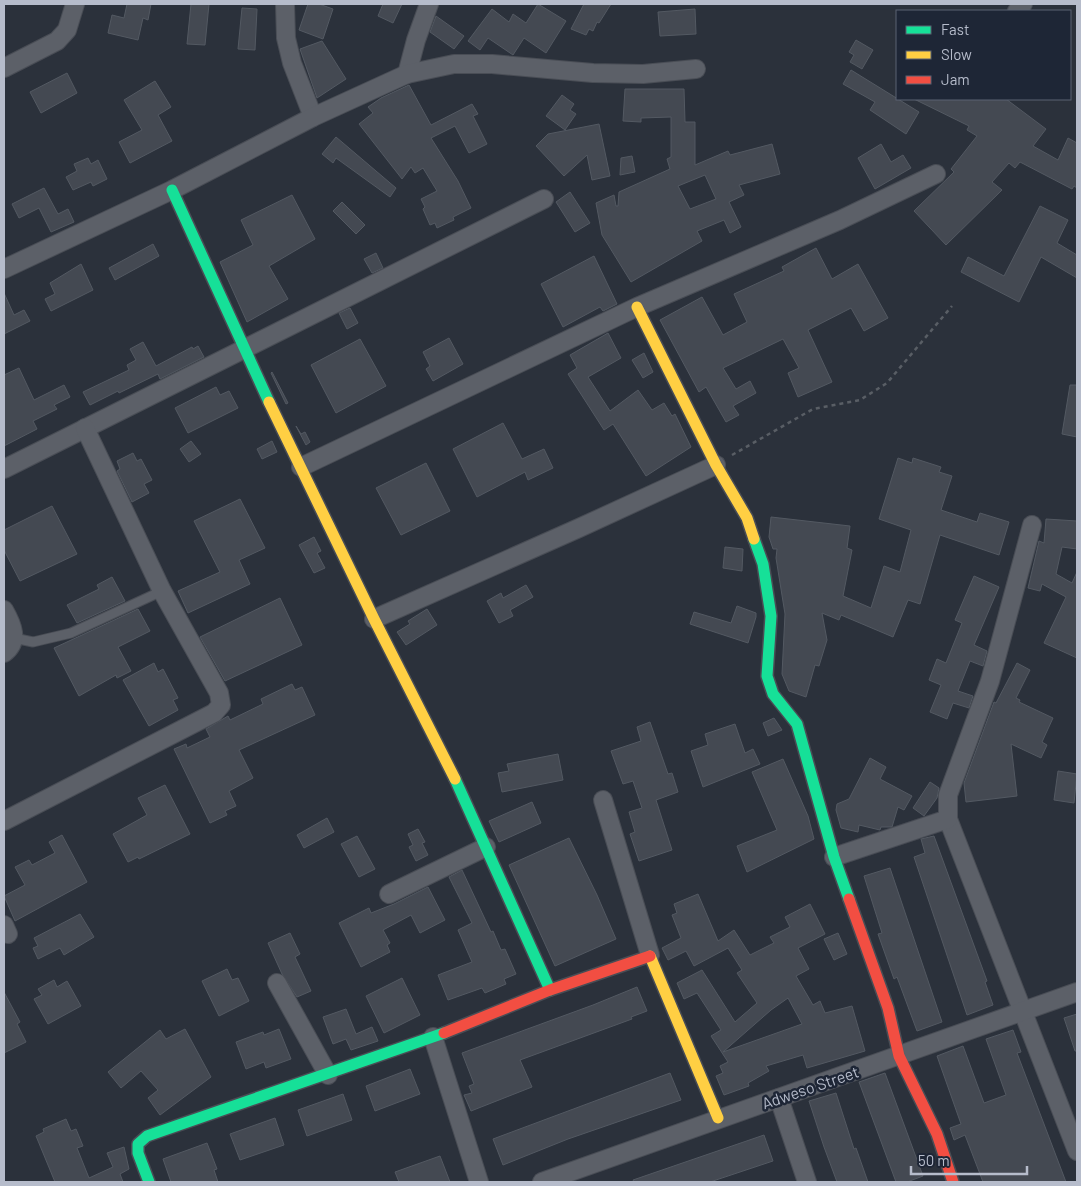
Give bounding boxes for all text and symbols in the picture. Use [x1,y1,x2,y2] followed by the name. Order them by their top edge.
[896,10,1071,100] legend
[941,20,969,38] text: Fast
[941,45,972,63] text: Slow
[941,70,970,88] text: Jam
[759,1062,861,1112] street label: Adweso Street
[911,1144,1027,1176] scale bar
[918,1151,950,1169] text: 50 m

